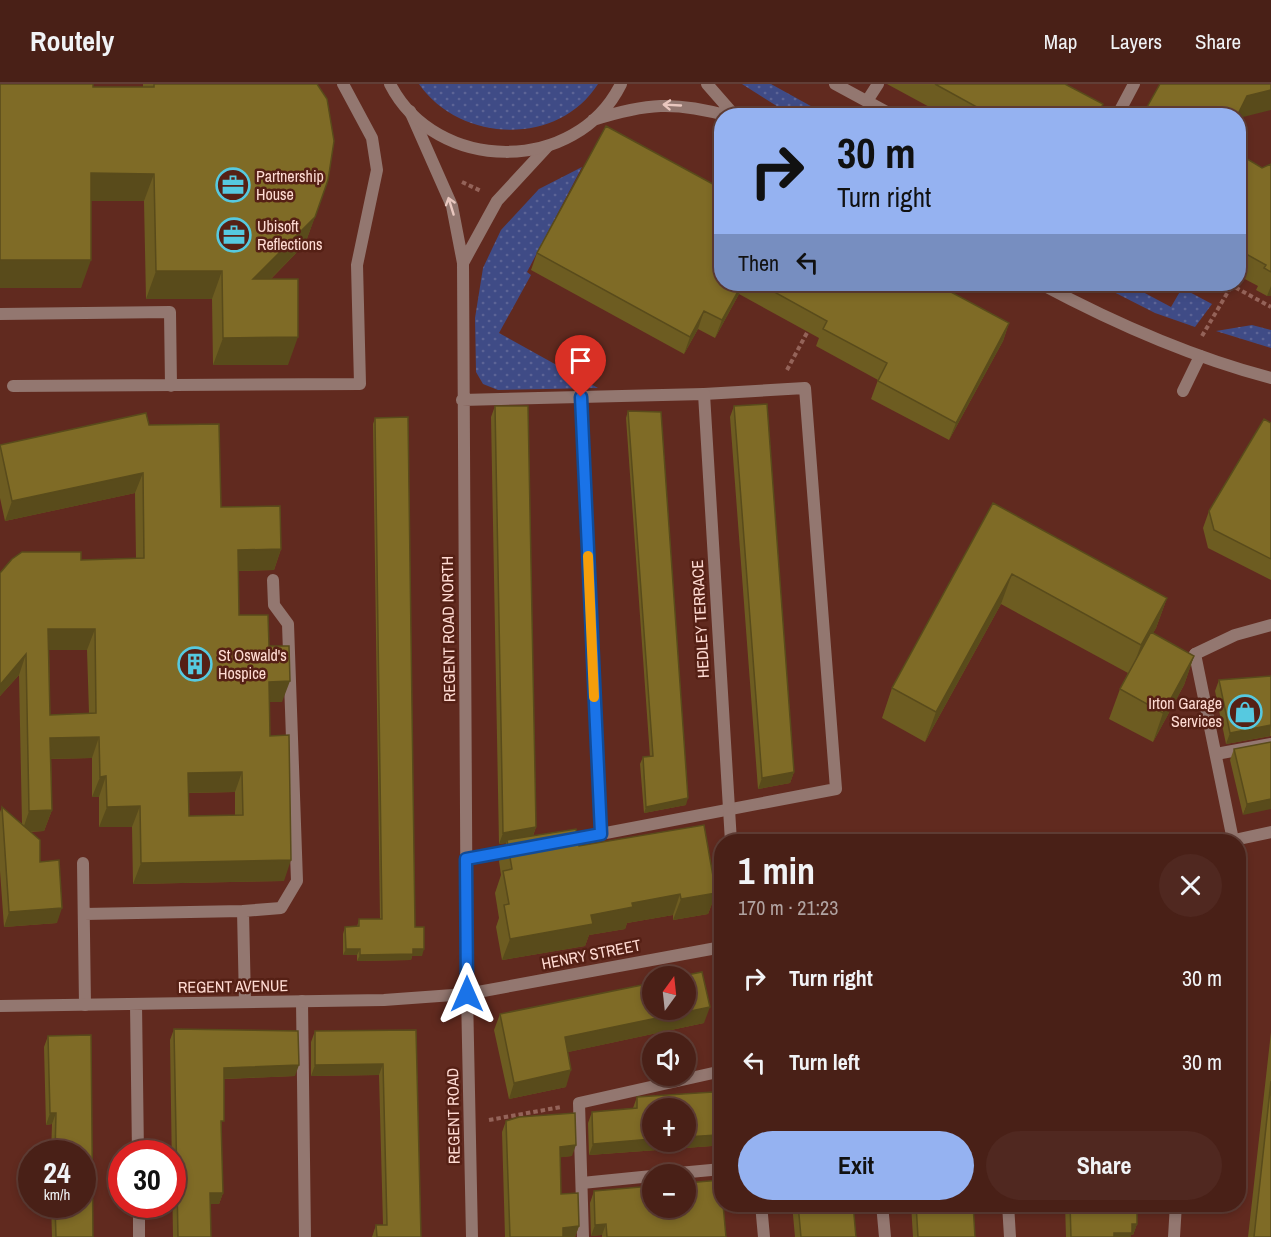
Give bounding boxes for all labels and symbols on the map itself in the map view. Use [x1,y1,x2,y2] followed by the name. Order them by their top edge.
[663,100,683,111] one-way arrow
[256,165,324,205] place label: Partnership House
[215,167,251,203] office icon: Partnership House
[445,197,456,216] one-way arrow
[257,215,323,255] place label: Ubisoft Reflections
[216,217,252,253] office icon: Ubisoft Reflections
[555,335,606,397] pin
[436,556,460,702] street label: REGENT ROAD NORTH
[686,559,714,679] street label: HEDLEY TERRACE
[218,644,287,684] place label: St Oswald's Hospice
[177,646,213,682] building icon: St Oswald's Hospice
[1148,692,1222,732] place label: Irton Garage Services
[1227,694,1263,730] shop icon: Irton Garage Services
[539,934,643,974] street label: HENRY STREET
[435,962,499,1026] position arrow
[642,966,696,1020] north arrow
[178,974,288,998] street label: REGENT AVENUE
[441,1068,465,1164] street label: REGENT ROAD
[108,1140,186,1218] speed limit sign: 30

